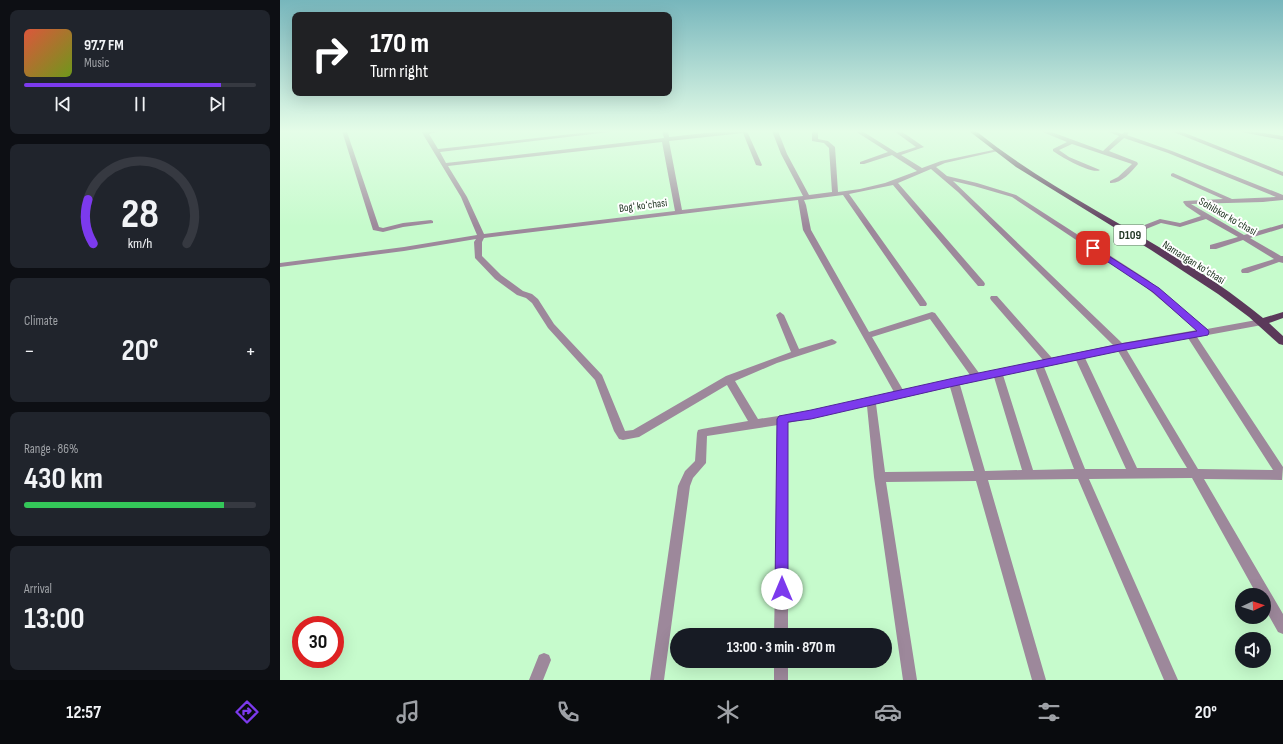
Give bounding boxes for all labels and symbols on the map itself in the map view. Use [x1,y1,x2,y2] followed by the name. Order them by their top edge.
[1197,195,1259,238] street label: Sohibkor koʻchasi
[618,196,668,215] street label: Bogʻ koʻchasi
[1114,225,1146,245] road number: D109
[1076,231,1110,265] pin
[1160,238,1227,287] street label: Namangan koʻchasi
[761,568,803,610] position arrow
[1235,588,1271,624] north arrow
[292,616,344,668] speed limit sign: 30

